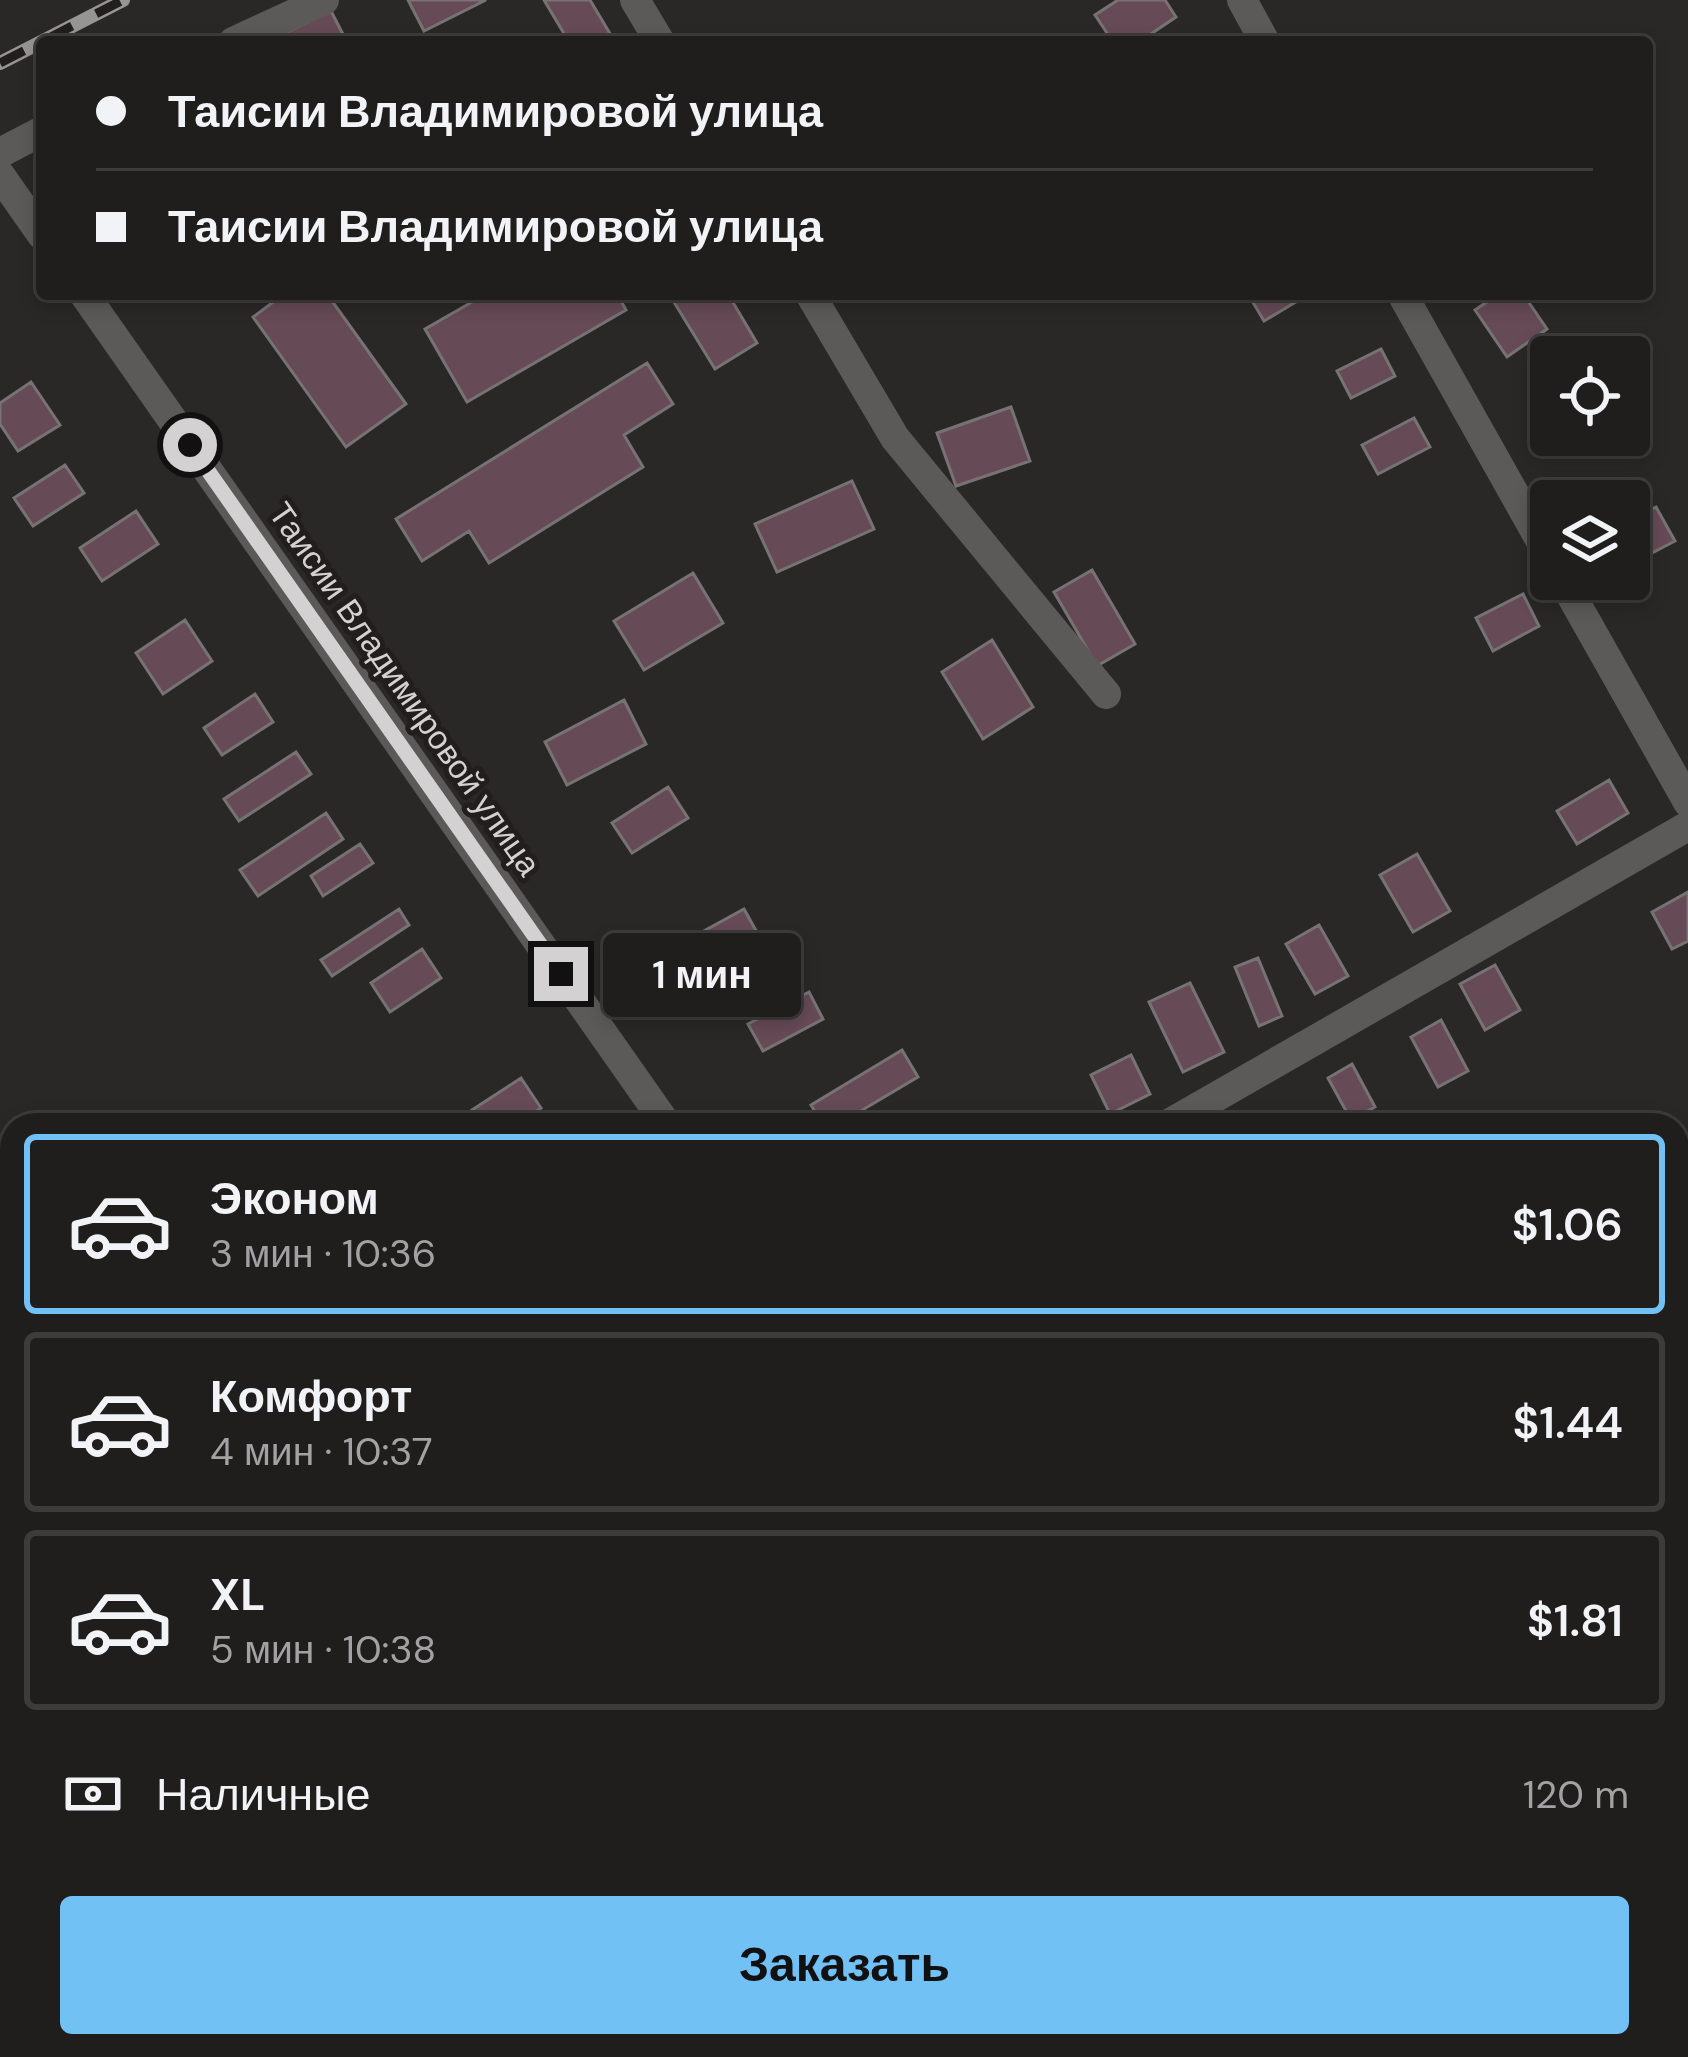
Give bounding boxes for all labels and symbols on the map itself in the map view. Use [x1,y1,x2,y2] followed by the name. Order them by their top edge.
[163,418,217,472] route start
[259,494,551,885] street label: Таисии Владимировой улица
[603,932,801,1016] callout: 1 мин
[534,947,588,1001] route end

